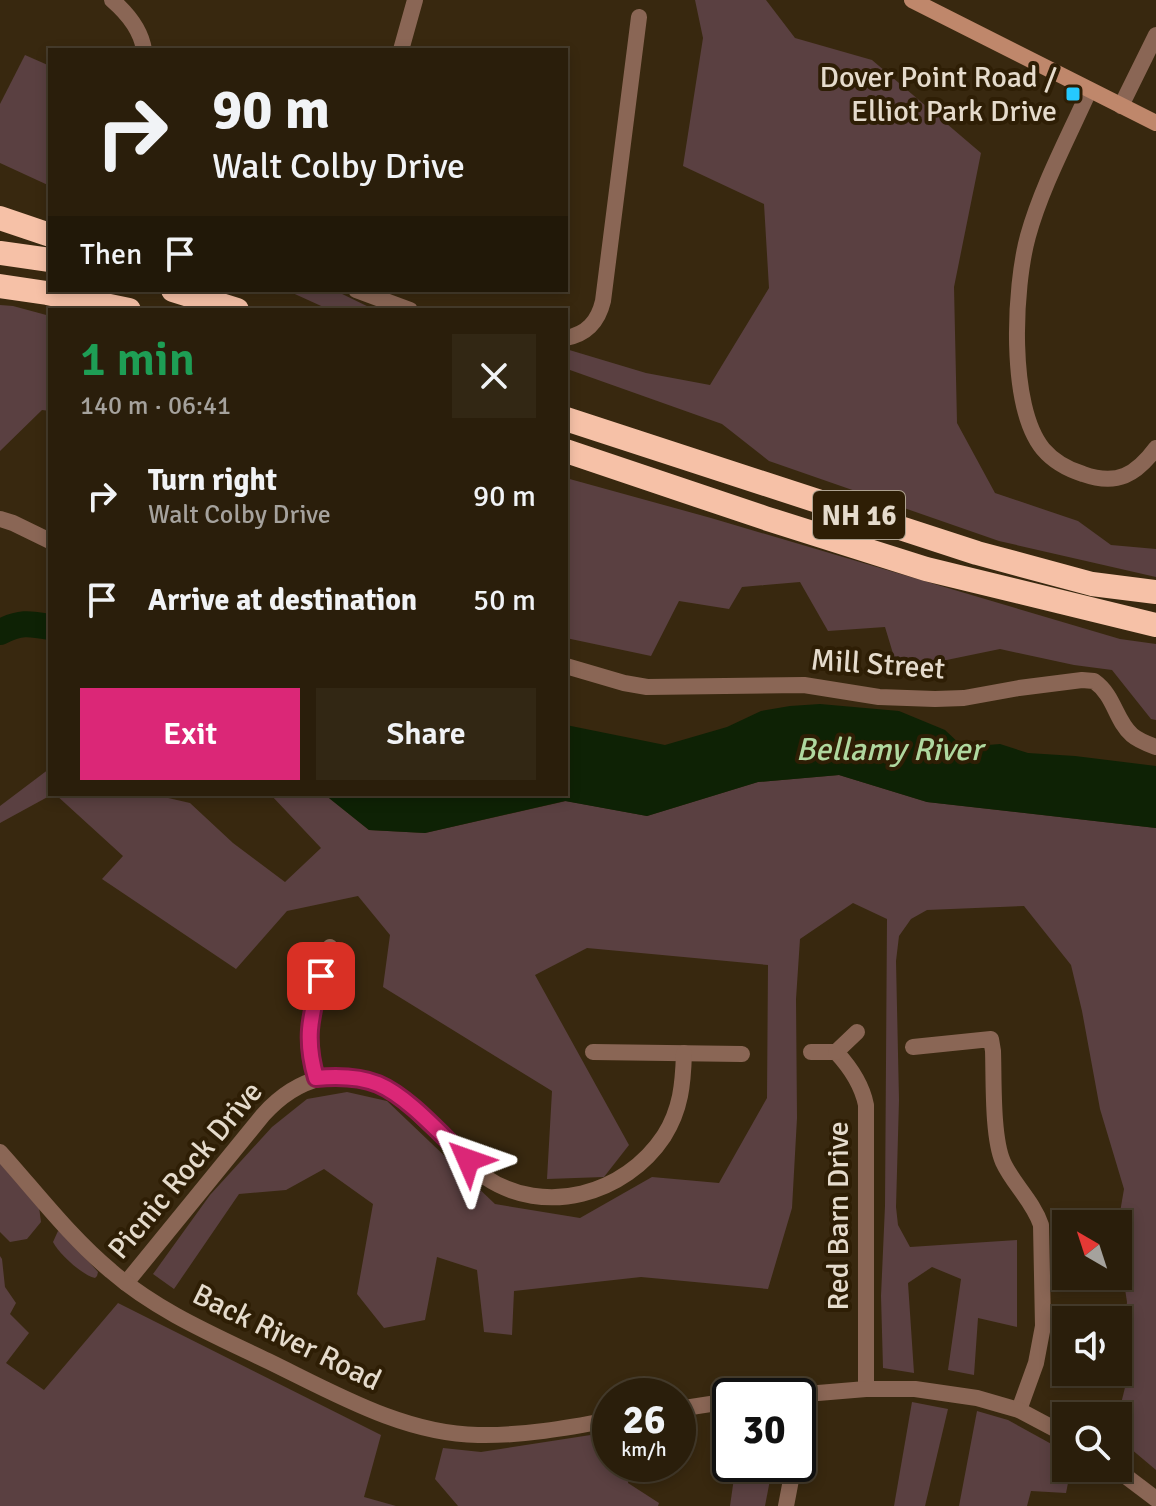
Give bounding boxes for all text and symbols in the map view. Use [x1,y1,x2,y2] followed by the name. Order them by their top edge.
[819,59,1057,130] place label: Dover Point Road / Elliot Park Drive
[212,75,330,144] text: 90 m
[80,80,184,184] icon: right
[1064,85,1082,103] marker: Dover Point Road / Elliot Park Drive
[212,144,465,189] text: Walt Colby Drive
[158,232,202,276] icon: arrive
[80,236,142,273] text: Then
[80,330,195,389] text: 1 min
[452,334,536,418] button: close
[80,390,231,422] text: 140 m · 06:41
[148,462,277,499] text: Turn right
[80,474,124,518] icon: right
[473,478,536,515] text: 90 m
[813,491,905,539] road number: NH 16
[148,499,331,531] text: Walt Colby Drive
[80,578,124,622] icon: arrive
[148,582,417,619] text: Arrive at destination
[473,582,536,619] text: 50 m
[810,641,946,688] street label: Mill Street
[80,688,300,780] button: Exit
[316,688,536,780] button: Share
[796,730,987,769] water label: Bellamy River
[287,942,355,1010] pin
[299,954,343,998] icon: arrive
[100,1074,270,1267] street label: Picnic Rock Drive
[426,1118,510,1202] position arrow
[820,1121,857,1311] street label: Red Barn Drive
[1052,1210,1132,1290] north arrow
[1052,1210,1132,1482] map controls
[187,1276,387,1399] street label: Back River Road
[1052,1306,1132,1386] button: sound
[712,1378,816,1482] speed limit sign: 30
[622,1395,666,1445] text: 26
[1052,1402,1132,1482] button: search
[621,1437,667,1462] text: km/h

